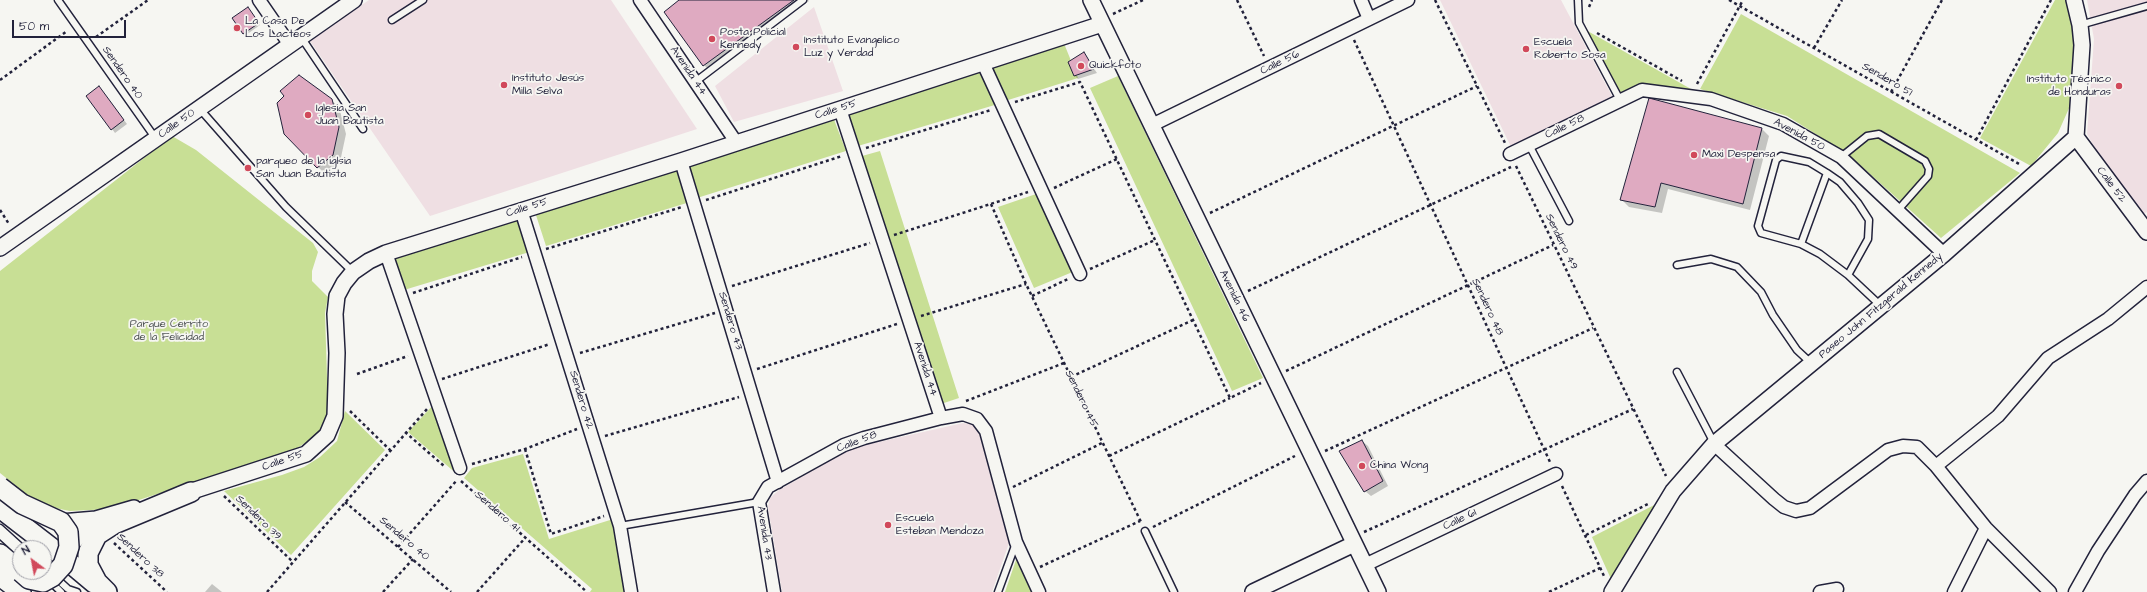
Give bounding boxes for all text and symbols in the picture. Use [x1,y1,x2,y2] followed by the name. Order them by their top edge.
[14,12,128,38] scale bar
[245,15,311,41] place label: La Casa De Los Lacteos
[19,18,49,35] text: 50 m
[232,23,242,33] marker: La Casa De Los Lacteos
[720,26,786,52] place label: Posta Policial Kennedy
[707,34,717,44] marker: Posta Policial Kennedy
[804,34,899,60] place label: Instituto Evangelico Luz y Verdad
[1534,36,1606,62] place label: Escuela Roberto Sosa
[791,42,801,52] marker: Instituto Evangelico Luz y Verdad
[99,44,145,102] street label: Sendero 40
[667,44,709,98] street label: Avenida 44
[1521,44,1531,54] marker: Escuela Roberto Sosa
[1258,48,1302,78] street label: Calle 56
[1089,59,1141,73] place label: Quickfoto
[1859,60,1915,100] street label: Sendero 51
[1076,61,1086,71] marker: Quickfoto
[512,72,584,98] place label: Instituto Jesús Milla Selva
[2027,73,2111,99] place label: Instituto Técnico de Honduras
[499,80,509,90] marker: Instituto Jesús Milla Selva
[2114,81,2124,91] marker: Instituto Técnico de Honduras
[814,97,858,123] street label: Calle 55
[316,102,384,128] place label: Iglesia San Juan Bautista
[156,107,198,141] street label: Calle 50
[303,110,313,120] marker: Iglesia San Juan Bautista
[1543,112,1587,142] street label: Calle 58
[1771,116,1827,154] street label: Avenida 50
[1702,148,1775,162] place label: Maxi Despensa
[1689,150,1699,160] marker: Maxi Despensa
[256,155,351,181] place label: parqueo de la iglsia San Juan Bautista
[243,163,253,173] marker: parqueo de la iglsia San Juan Bautista
[2093,165,2129,205] street label: Calle 52
[505,195,549,221] street label: Calle 55
[1542,212,1580,272] street label: Sendero 49
[1816,250,1946,362] street label: Paseo John Fitzgerald Kennedy
[1216,268,1252,324] street label: Avenida 46
[1468,276,1506,338] street label: Sendero 48
[715,290,745,352] street label: Sendero 43
[130,318,208,344] park label: Parque Cerrito de la Felicidad
[910,340,940,398] street label: Avenida 44
[1061,368,1101,430] street label: Sendero 45
[566,369,596,431] street label: Sendero 42
[835,428,879,456] street label: Calle 58
[261,448,305,474] street label: Calle 55
[1370,459,1428,473] place label: China Wong
[1357,461,1367,471] marker: China Wong
[472,489,522,535] street label: Sendero 41
[232,493,284,543] street label: Sendero 39
[753,505,775,561] street label: Avenida 43
[1441,506,1479,534] street label: Calle 61
[896,512,984,538] place label: Escuela Esteban Mendoza
[376,514,432,564] street label: Sendero 40
[883,520,893,530] marker: Escuela Esteban Mendoza
[114,531,166,581] street label: Sendero 38
[12,540,52,580] north arrow
[19,542,33,558] text: N

